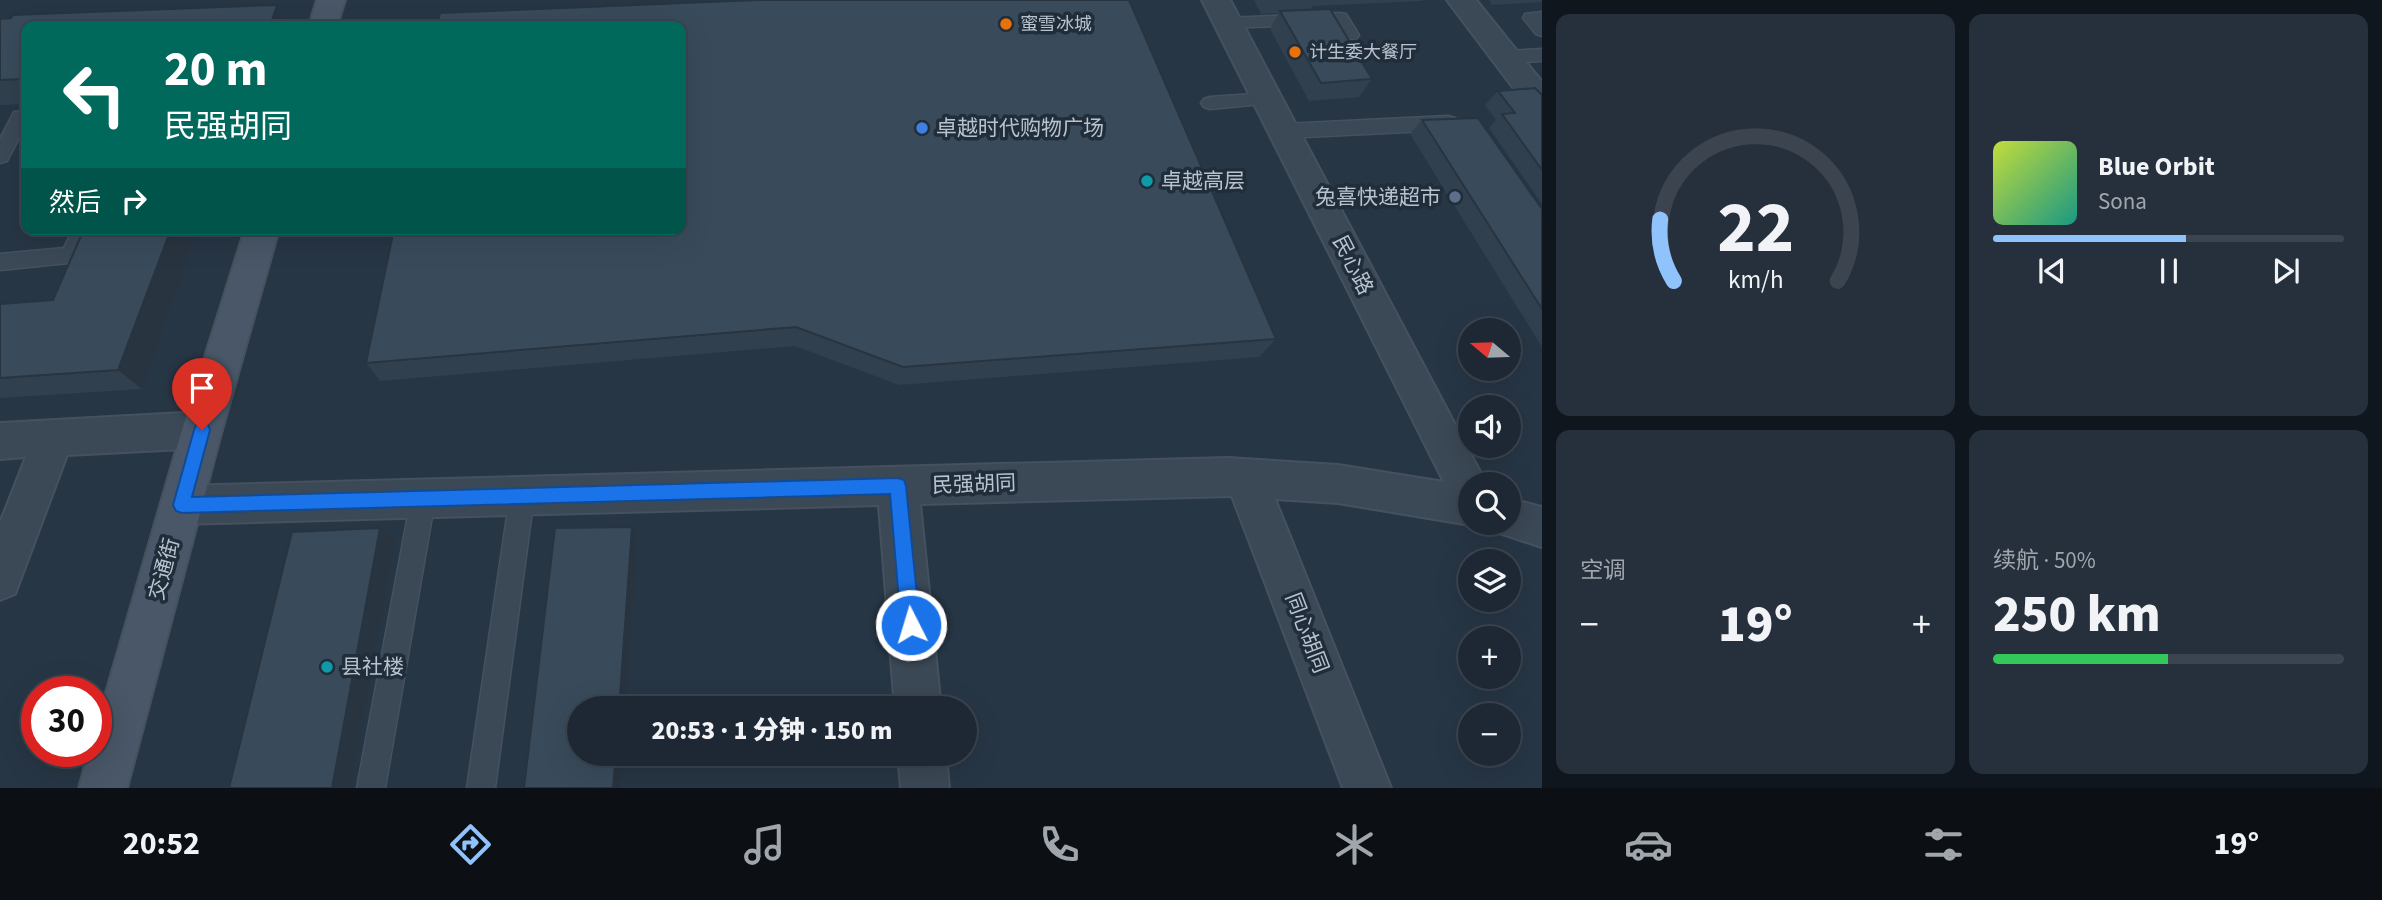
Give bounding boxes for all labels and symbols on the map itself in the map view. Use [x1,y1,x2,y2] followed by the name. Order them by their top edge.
[1020,12,1092,37] place label: 蜜雪冰城
[998,16,1014,32] marker: 蜜雪冰城
[1309,40,1417,65] place label: 计生委大餐厅
[1287,44,1303,60] marker: 计生委大餐厅
[936,113,1104,143] place label: 卓越时代购物广场
[914,120,930,136] marker: 卓越时代购物广场
[1161,166,1245,196] place label: 卓越高层
[1139,173,1155,189] marker: 卓越高层
[1315,182,1441,212] place label: 兔喜快递超市
[1447,189,1463,205] marker: 兔喜快递超市
[1325,230,1381,300] street label: 民心路
[1458,318,1521,382] north arrow
[172,358,232,430] pin
[932,468,1016,500] street label: 民强胡同
[141,535,187,603] street label: 交通街
[874,588,948,662] position arrow
[1278,588,1336,678] street label: 同心胡同
[341,652,404,682] place label: 县社楼
[319,659,335,675] marker: 县社楼
[21,676,112,767] speed limit sign: 30

